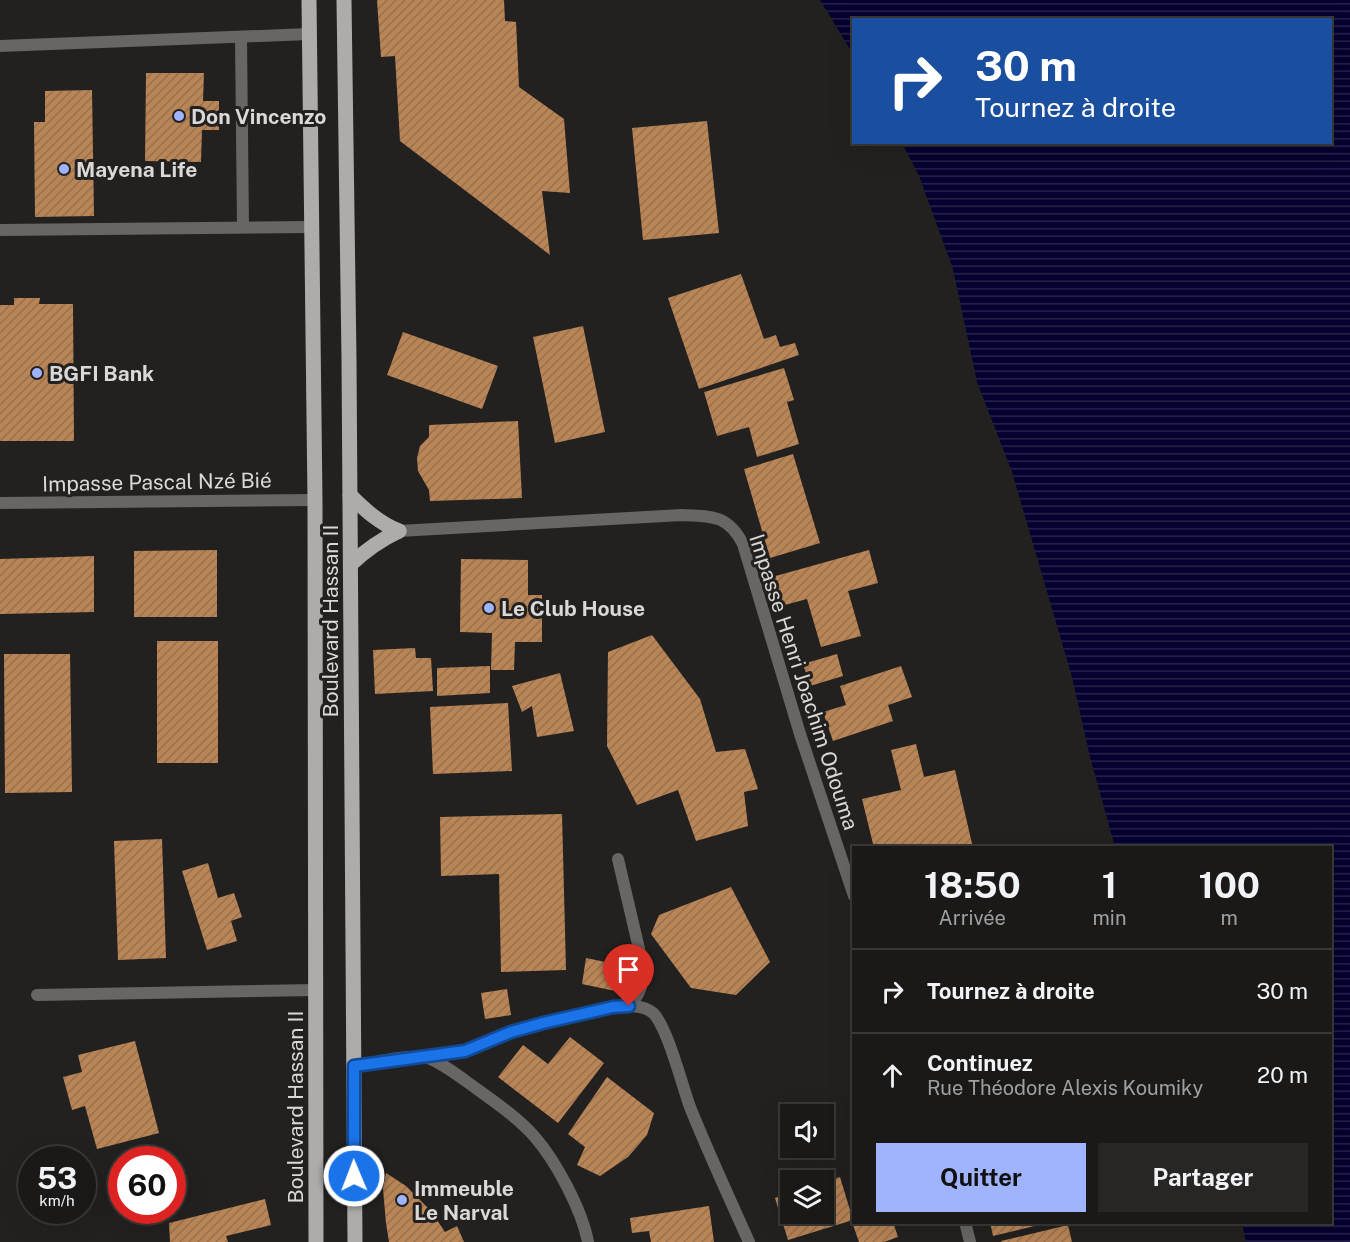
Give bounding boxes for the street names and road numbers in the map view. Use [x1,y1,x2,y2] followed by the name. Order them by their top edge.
[42,467,272,497] street label: Impasse Pascal Nzé Bié
[318,525,343,717] street label: Boulevard Hassan II
[744,531,864,833] street label: Impasse Henri Joachim Odouma
[283,1011,308,1203] street label: Boulevard Hassan II

